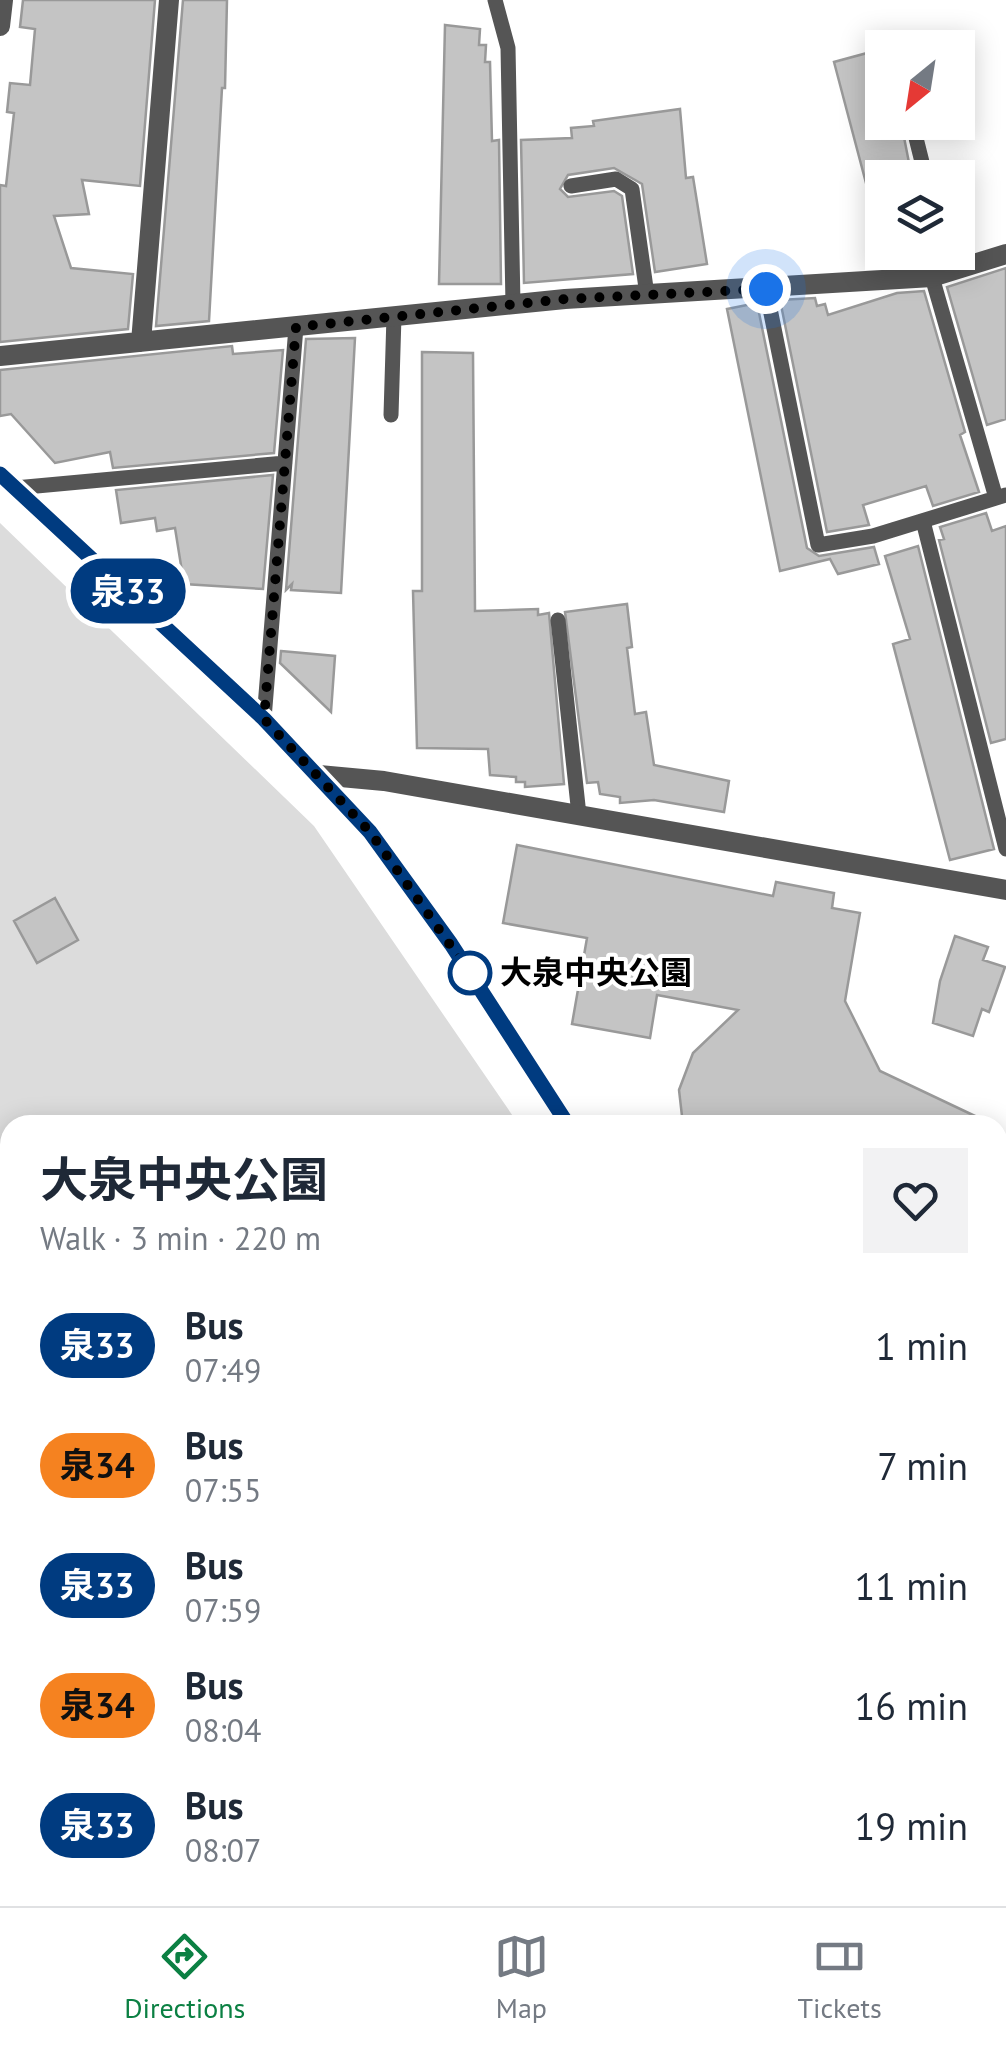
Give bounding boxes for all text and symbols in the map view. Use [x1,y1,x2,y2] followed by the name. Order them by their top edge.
[865,30,975,140] north arrow
[865,30,975,270] map controls
[865,160,975,270] button: layers
[741,264,791,314] your location
[70,558,186,624] line badge: 泉33
[91,568,165,614] text: 泉33
[500,951,692,993] place label: 大泉中央公園
[449,952,491,994] marker: 大泉中央公園
[40,1148,328,1210] text: 大泉中央公園
[863,1148,968,1253] button: heart
[40,1217,321,1259] text: Walk · 3 min · 220 m
[185,1300,244,1349] text: Bus
[875,1321,968,1370] text: 1 min
[60,1322,135,1368] text: 泉33
[185,1349,261,1391] text: 07:49
[185,1420,244,1469] text: Bus
[877,1441,968,1490] text: 7 min
[60,1442,135,1488] text: 泉34
[185,1469,261,1511] text: 07:55
[185,1540,244,1589] text: Bus
[855,1561,968,1610] text: 11 min
[60,1562,135,1608] text: 泉33
[185,1589,261,1631] text: 07:59
[185,1660,244,1709] text: Bus
[855,1681,968,1730] text: 16 min
[60,1682,135,1728] text: 泉34
[185,1709,261,1751] text: 08:04
[185,1780,244,1829] text: Bus
[855,1801,968,1850] text: 19 min
[60,1802,135,1848] text: 泉33
[185,1829,261,1871] text: 08:07
[124,1929,245,2026] tab: Directions
[494,1929,549,2026] tab: Map
[797,1929,882,2026] tab: Tickets

